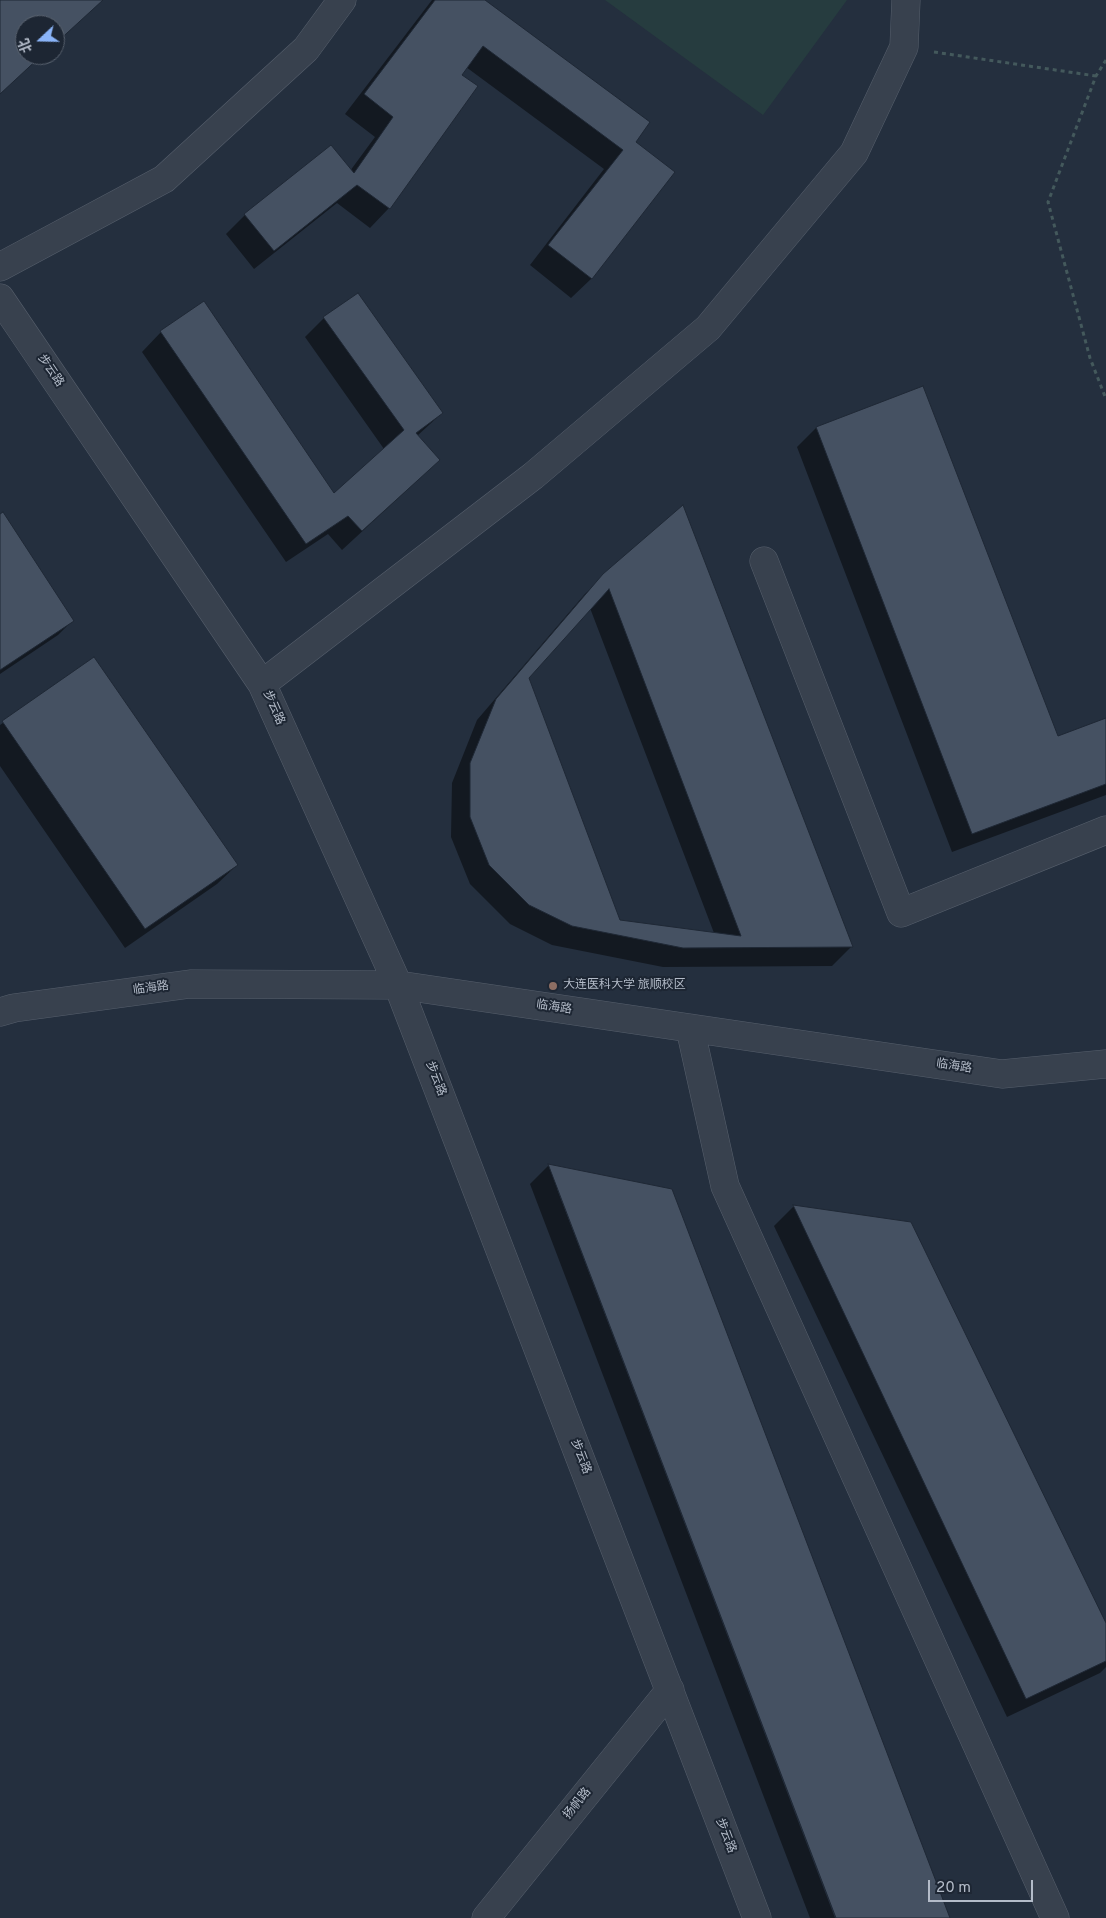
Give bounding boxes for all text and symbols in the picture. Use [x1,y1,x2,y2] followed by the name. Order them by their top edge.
[15,15,65,65] north arrow
[16,36,37,55] text: 北
[34,352,66,390] street label: 步云路
[259,689,287,727] street label: 步云路
[132,979,170,999] street label: 临海路
[563,979,686,993] place label: 大连医科大学 旅顺校区
[547,980,559,992] marker: 大连医科大学 旅顺校区
[535,998,573,1018] street label: 临海路
[935,1057,973,1077] street label: 临海路
[422,1060,448,1098] street label: 步云路
[567,1438,593,1476] street label: 步云路
[561,1785,595,1823] street label: 扬帆路
[712,1817,738,1855] street label: 步云路
[931,1870,1036,1902] scale bar
[936,1879,971,1898] text: 20 m

